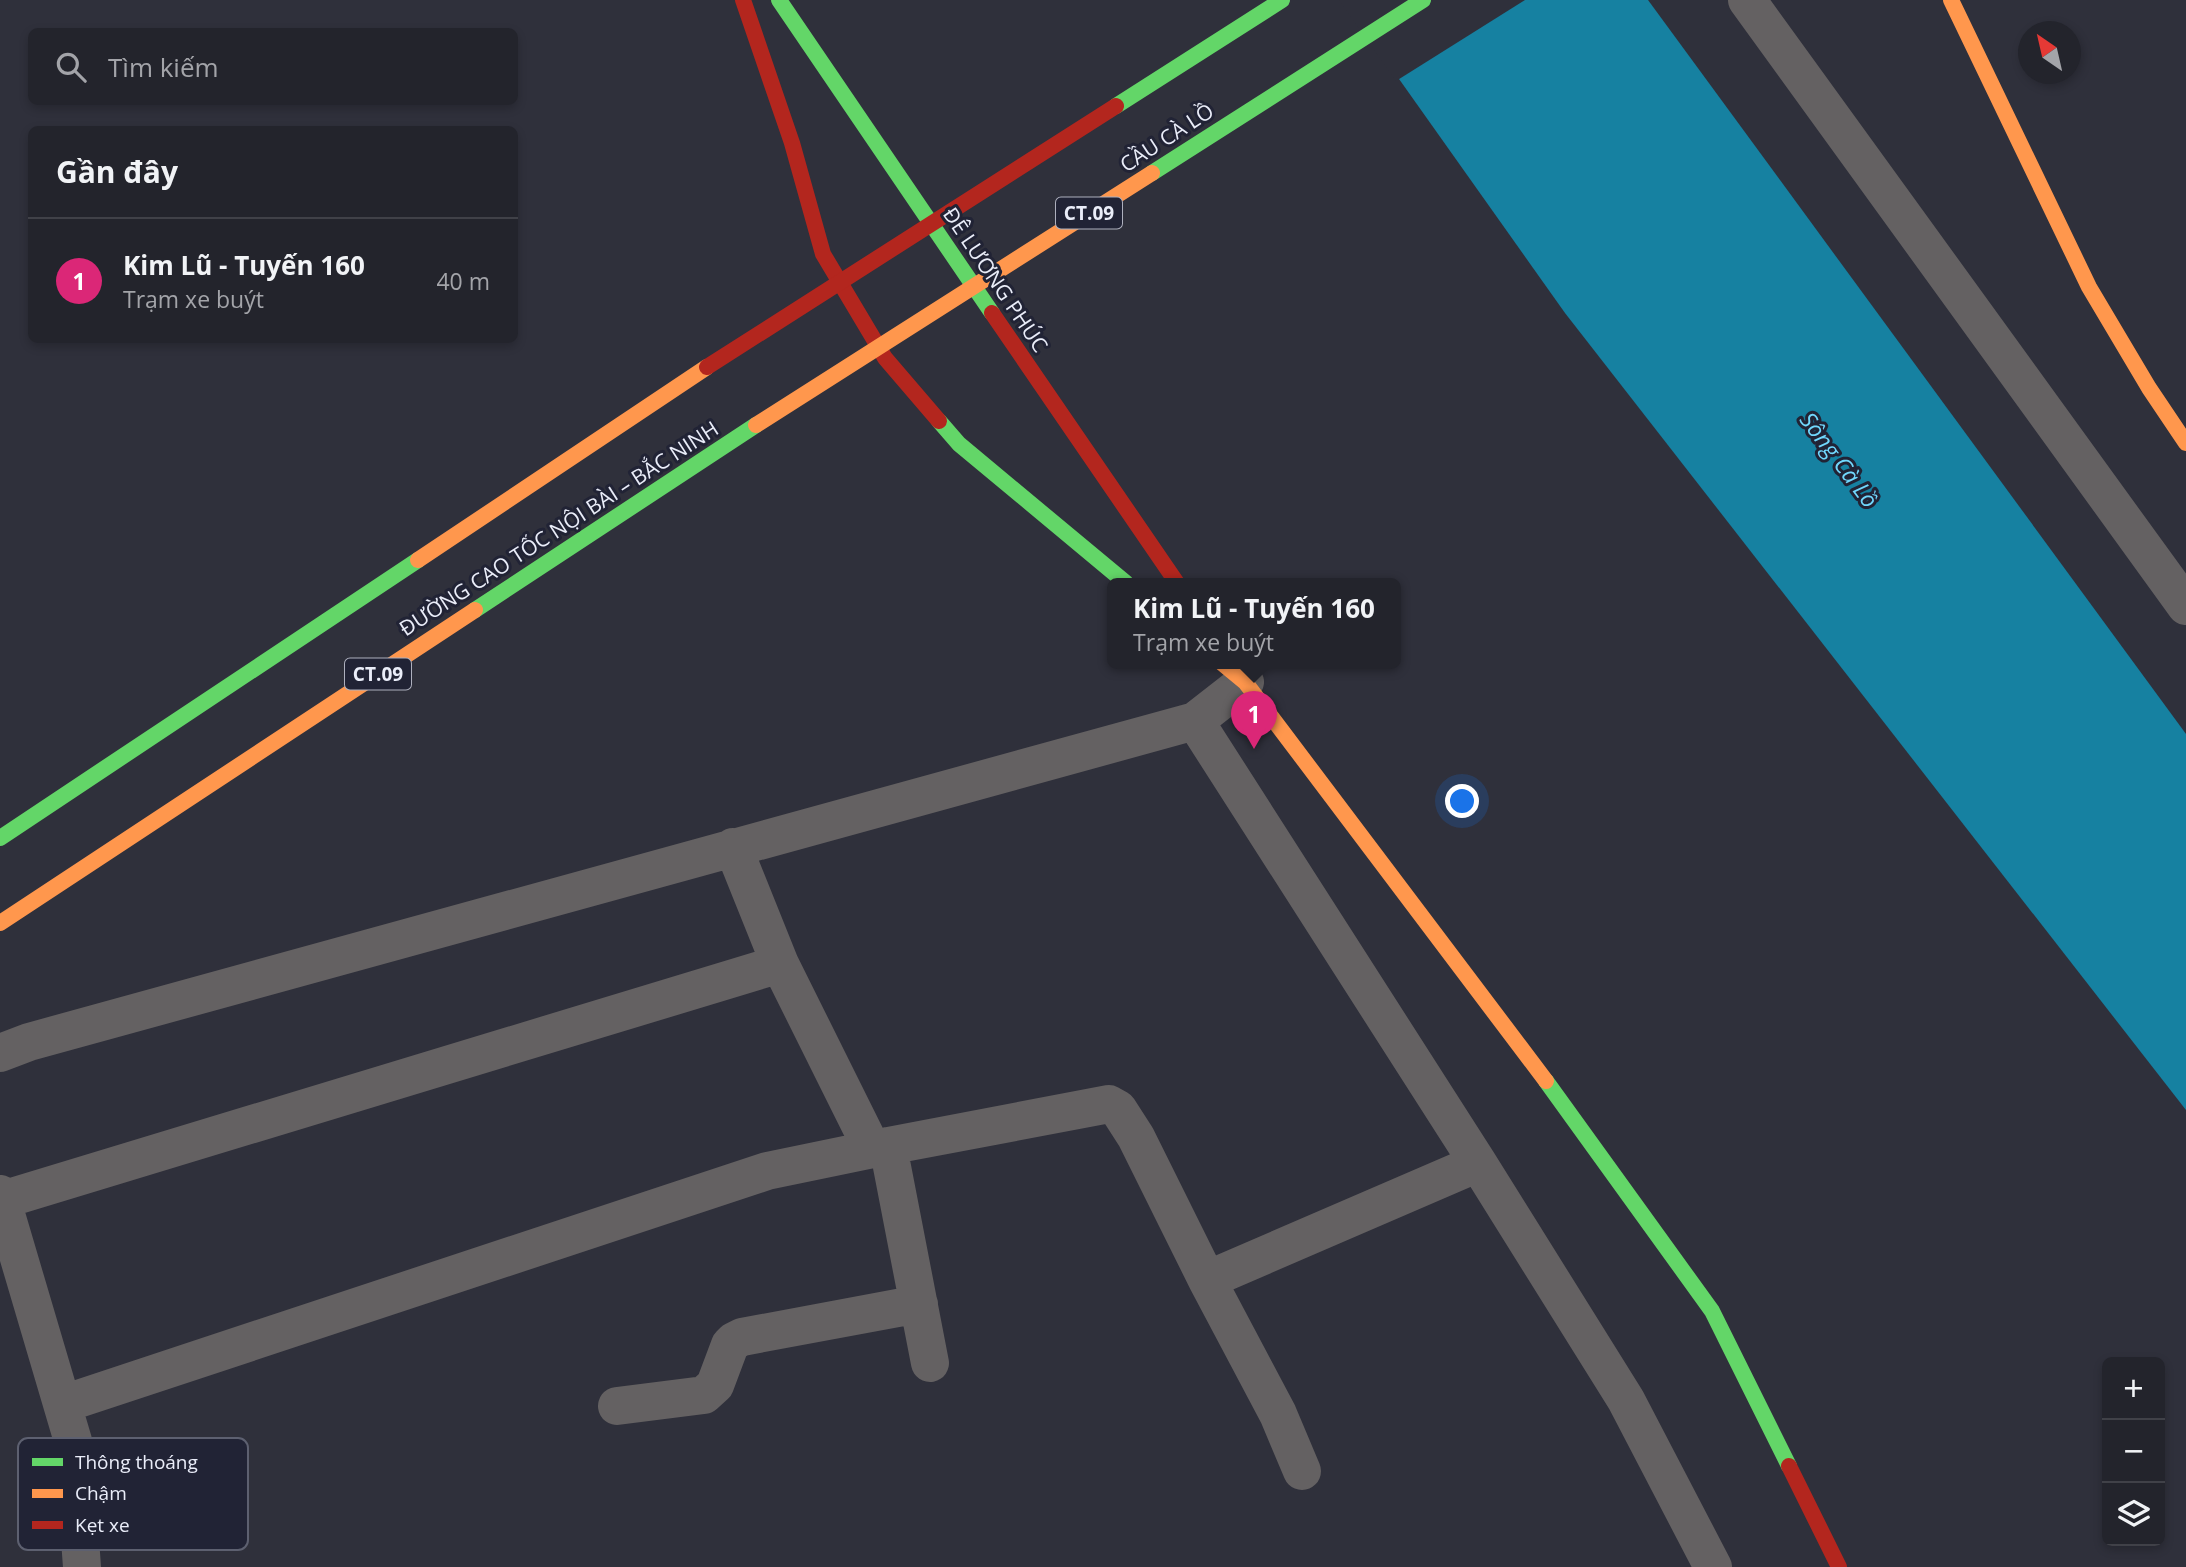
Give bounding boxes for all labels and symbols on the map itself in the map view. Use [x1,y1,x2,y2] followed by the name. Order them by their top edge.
[2018,21,2081,84] north arrow
[1114,96,1219,178] street label: CẦU CÀ LỒ
[1056,197,1122,228] road number: CT.09
[937,202,1055,357] street label: ĐÊ LƯƠNG PHÚC
[1793,405,1886,514] water label: Sông Cà Lồ
[393,413,723,642] street label: ĐƯỜNG CAO TỐC NỘI BÀI – BẮC NINH
[345,659,411,690] road number: CT.09
[1231,691,1277,749] pin: 1
[1445,784,1479,818] your location
[18,1438,248,1550] legend
[75,1449,198,1475] text: Thông thoáng
[75,1480,127,1506] text: Chậm
[75,1512,130,1538] text: Kẹt xe

